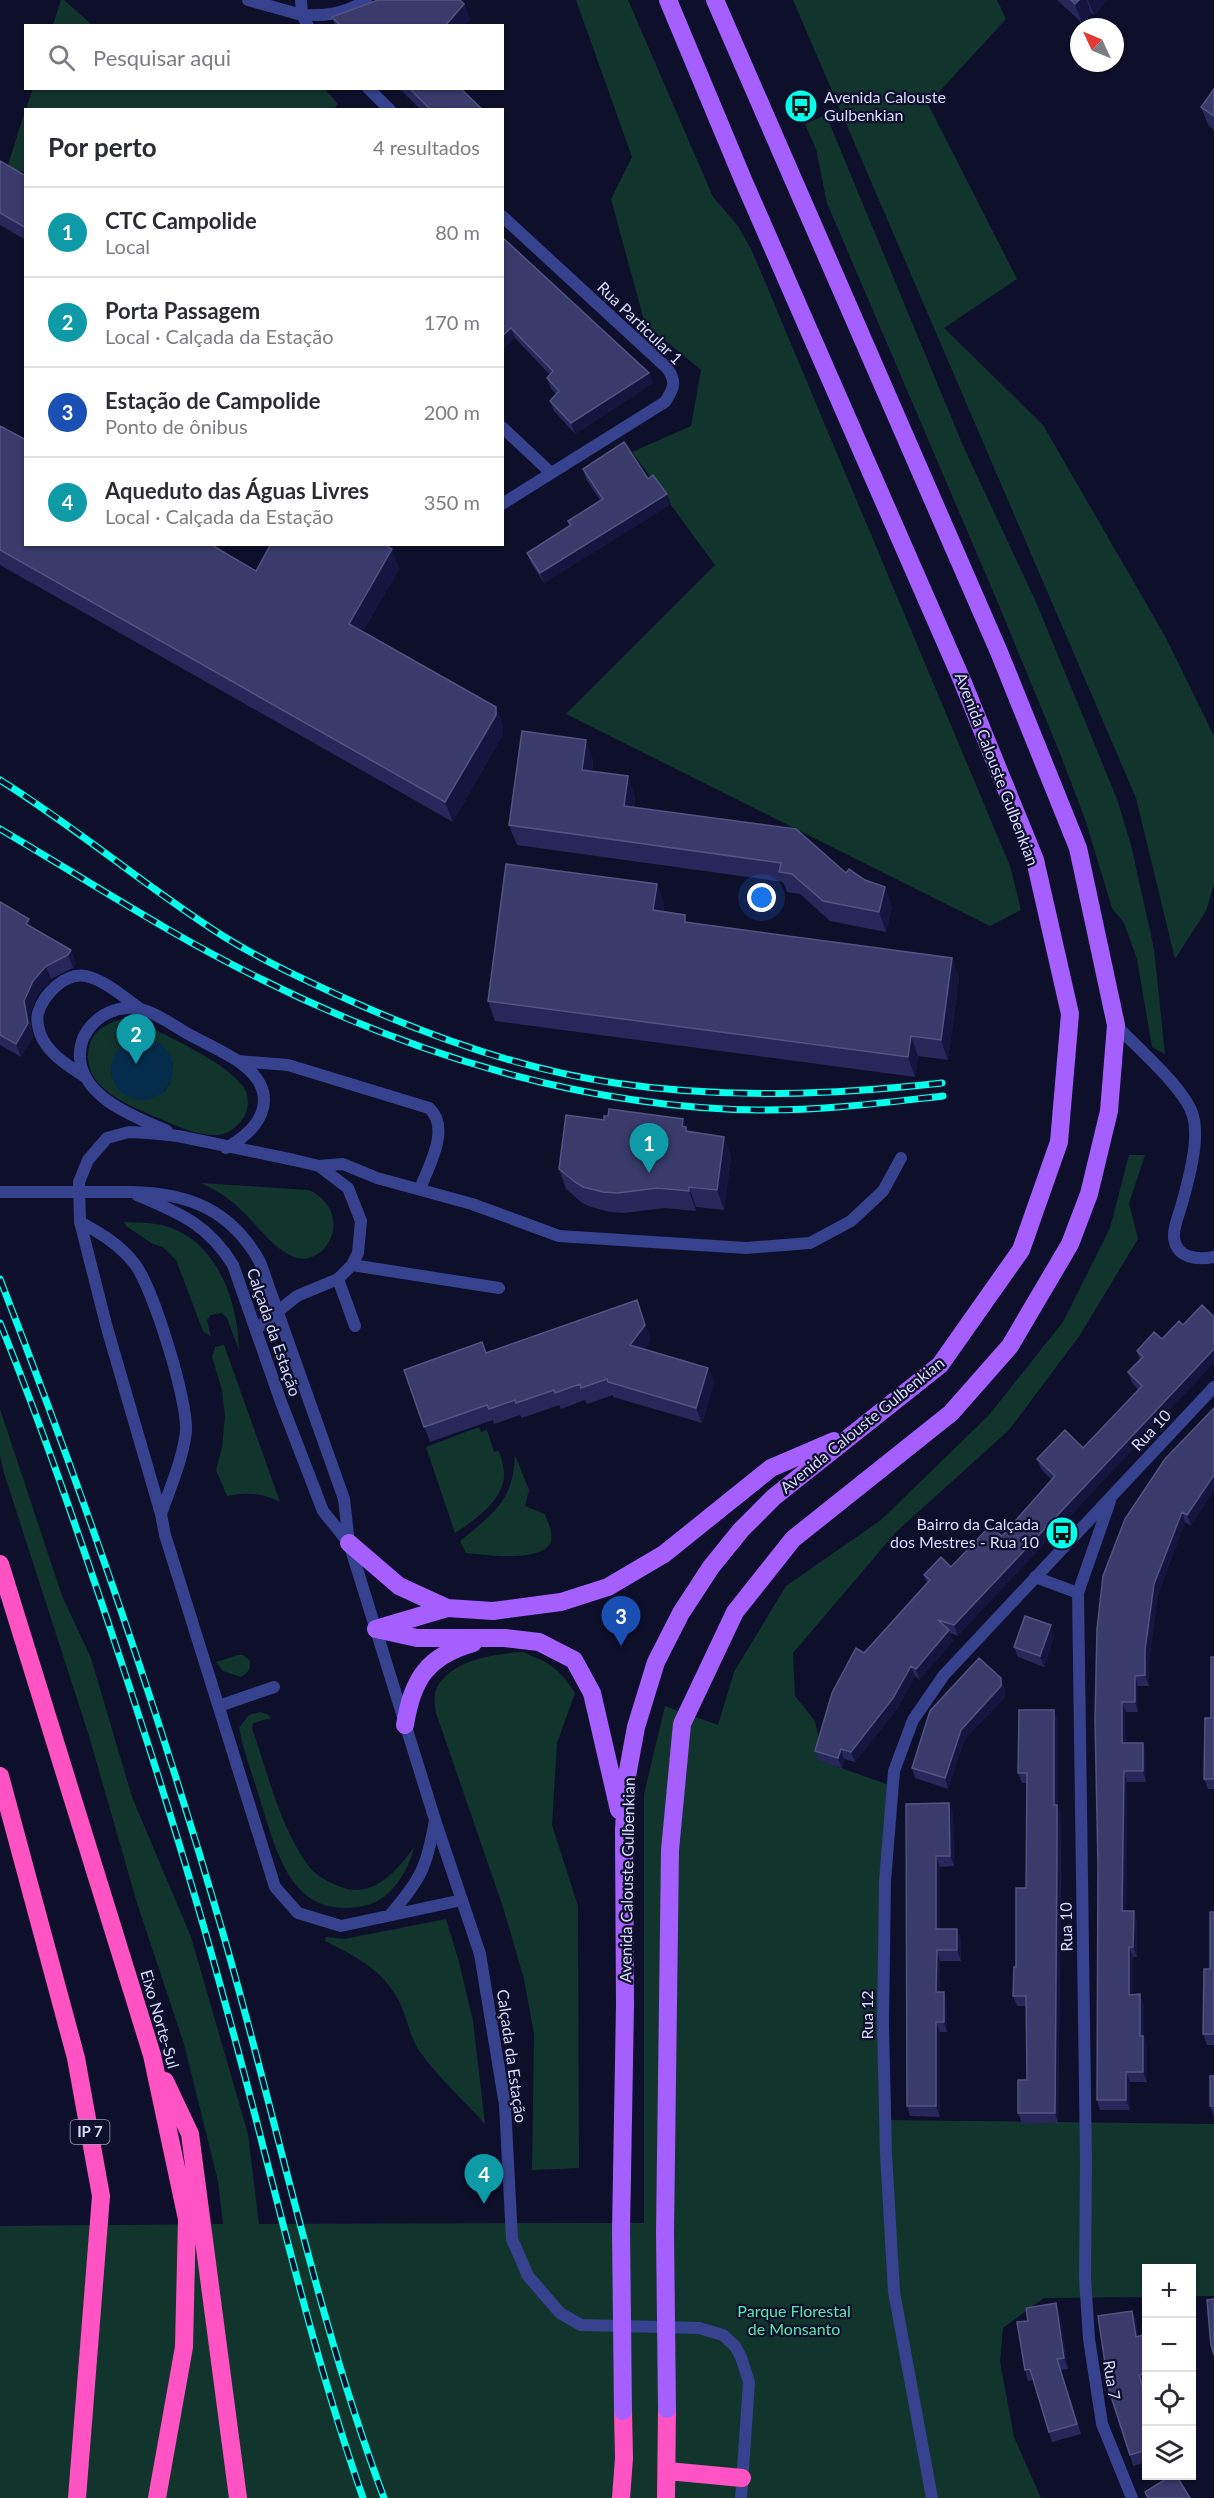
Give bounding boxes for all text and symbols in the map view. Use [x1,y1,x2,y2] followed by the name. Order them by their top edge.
[1070,18,1124,72] north arrow
[24,24,504,90] search box
[45,41,78,74] icon: search
[93,44,231,71] text: Pesquisar aqui
[824,87,946,124] place label: Avenida Calouste Gulbenkian
[783,88,819,124] bus stop icon: Avenida Calouste Gulbenkian
[48,131,157,163] text: Por perto
[373,135,480,159] text: 4 resultados
[105,207,257,234] text: CTC Campolide
[62,220,73,244] text: 1
[435,220,480,244] text: 80 m
[105,234,150,258] text: Local
[594,277,687,368] street label: Rua Particular 1
[105,297,260,324] text: Porta Passagem
[62,310,73,334] text: 2
[424,310,480,334] text: 170 m
[105,324,334,348] text: Local · Calçada da Estação
[105,387,320,414] text: Estação de Campolide
[62,400,73,424] text: 3
[424,400,480,424] text: 200 m
[105,414,248,438] text: Ponto de ônibus
[105,477,369,504] text: Aqueduto das Águas Livres
[62,490,73,514] text: 4
[424,490,480,514] text: 350 m
[105,504,334,528] text: Local · Calçada da Estação
[952,670,1043,868] street label: Avenida Calouste Gulbenkian
[747,883,776,912] your location
[116,1014,156,1064] pin: 2
[630,1124,668,1173] pin: 1
[244,1265,305,1398] street label: Calçada da Estação
[776,1353,948,1497] street label: Avenida Calouste Gulbenkian
[1127,1405,1174,1454] street label: Rua 10
[890,1514,1039,1551] place label: Bairro da Calçada dos Mestres - Rua 10
[1044,1515,1080,1551] bus stop icon: Bairro da Calçada dos Mestres - Rua 10
[602,1596,640,1646] pin: 3
[615,1777,638,1983] street label: Avenida Calouste Gulbenkian
[1056,1902,1075,1952] street label: Rua 10
[137,1967,184,2070] street label: Eixo Norte-Sul
[494,1988,531,2124] street label: Calçada da Estação
[857,1990,876,2040] street label: Rua 12
[70,2120,110,2144] road number: IP 7
[464,2154,504,2204] pin: 4
[1142,2264,1196,2480] map controls
[1142,2264,1196,2318] button: +
[737,2301,851,2338] park label: Parque Florestal de Monsanto
[1142,2318,1196,2372] button: −
[1100,2359,1125,2401] street label: Rua 7
[1142,2372,1196,2426] button: locate
[1142,2426,1196,2480] button: layers

